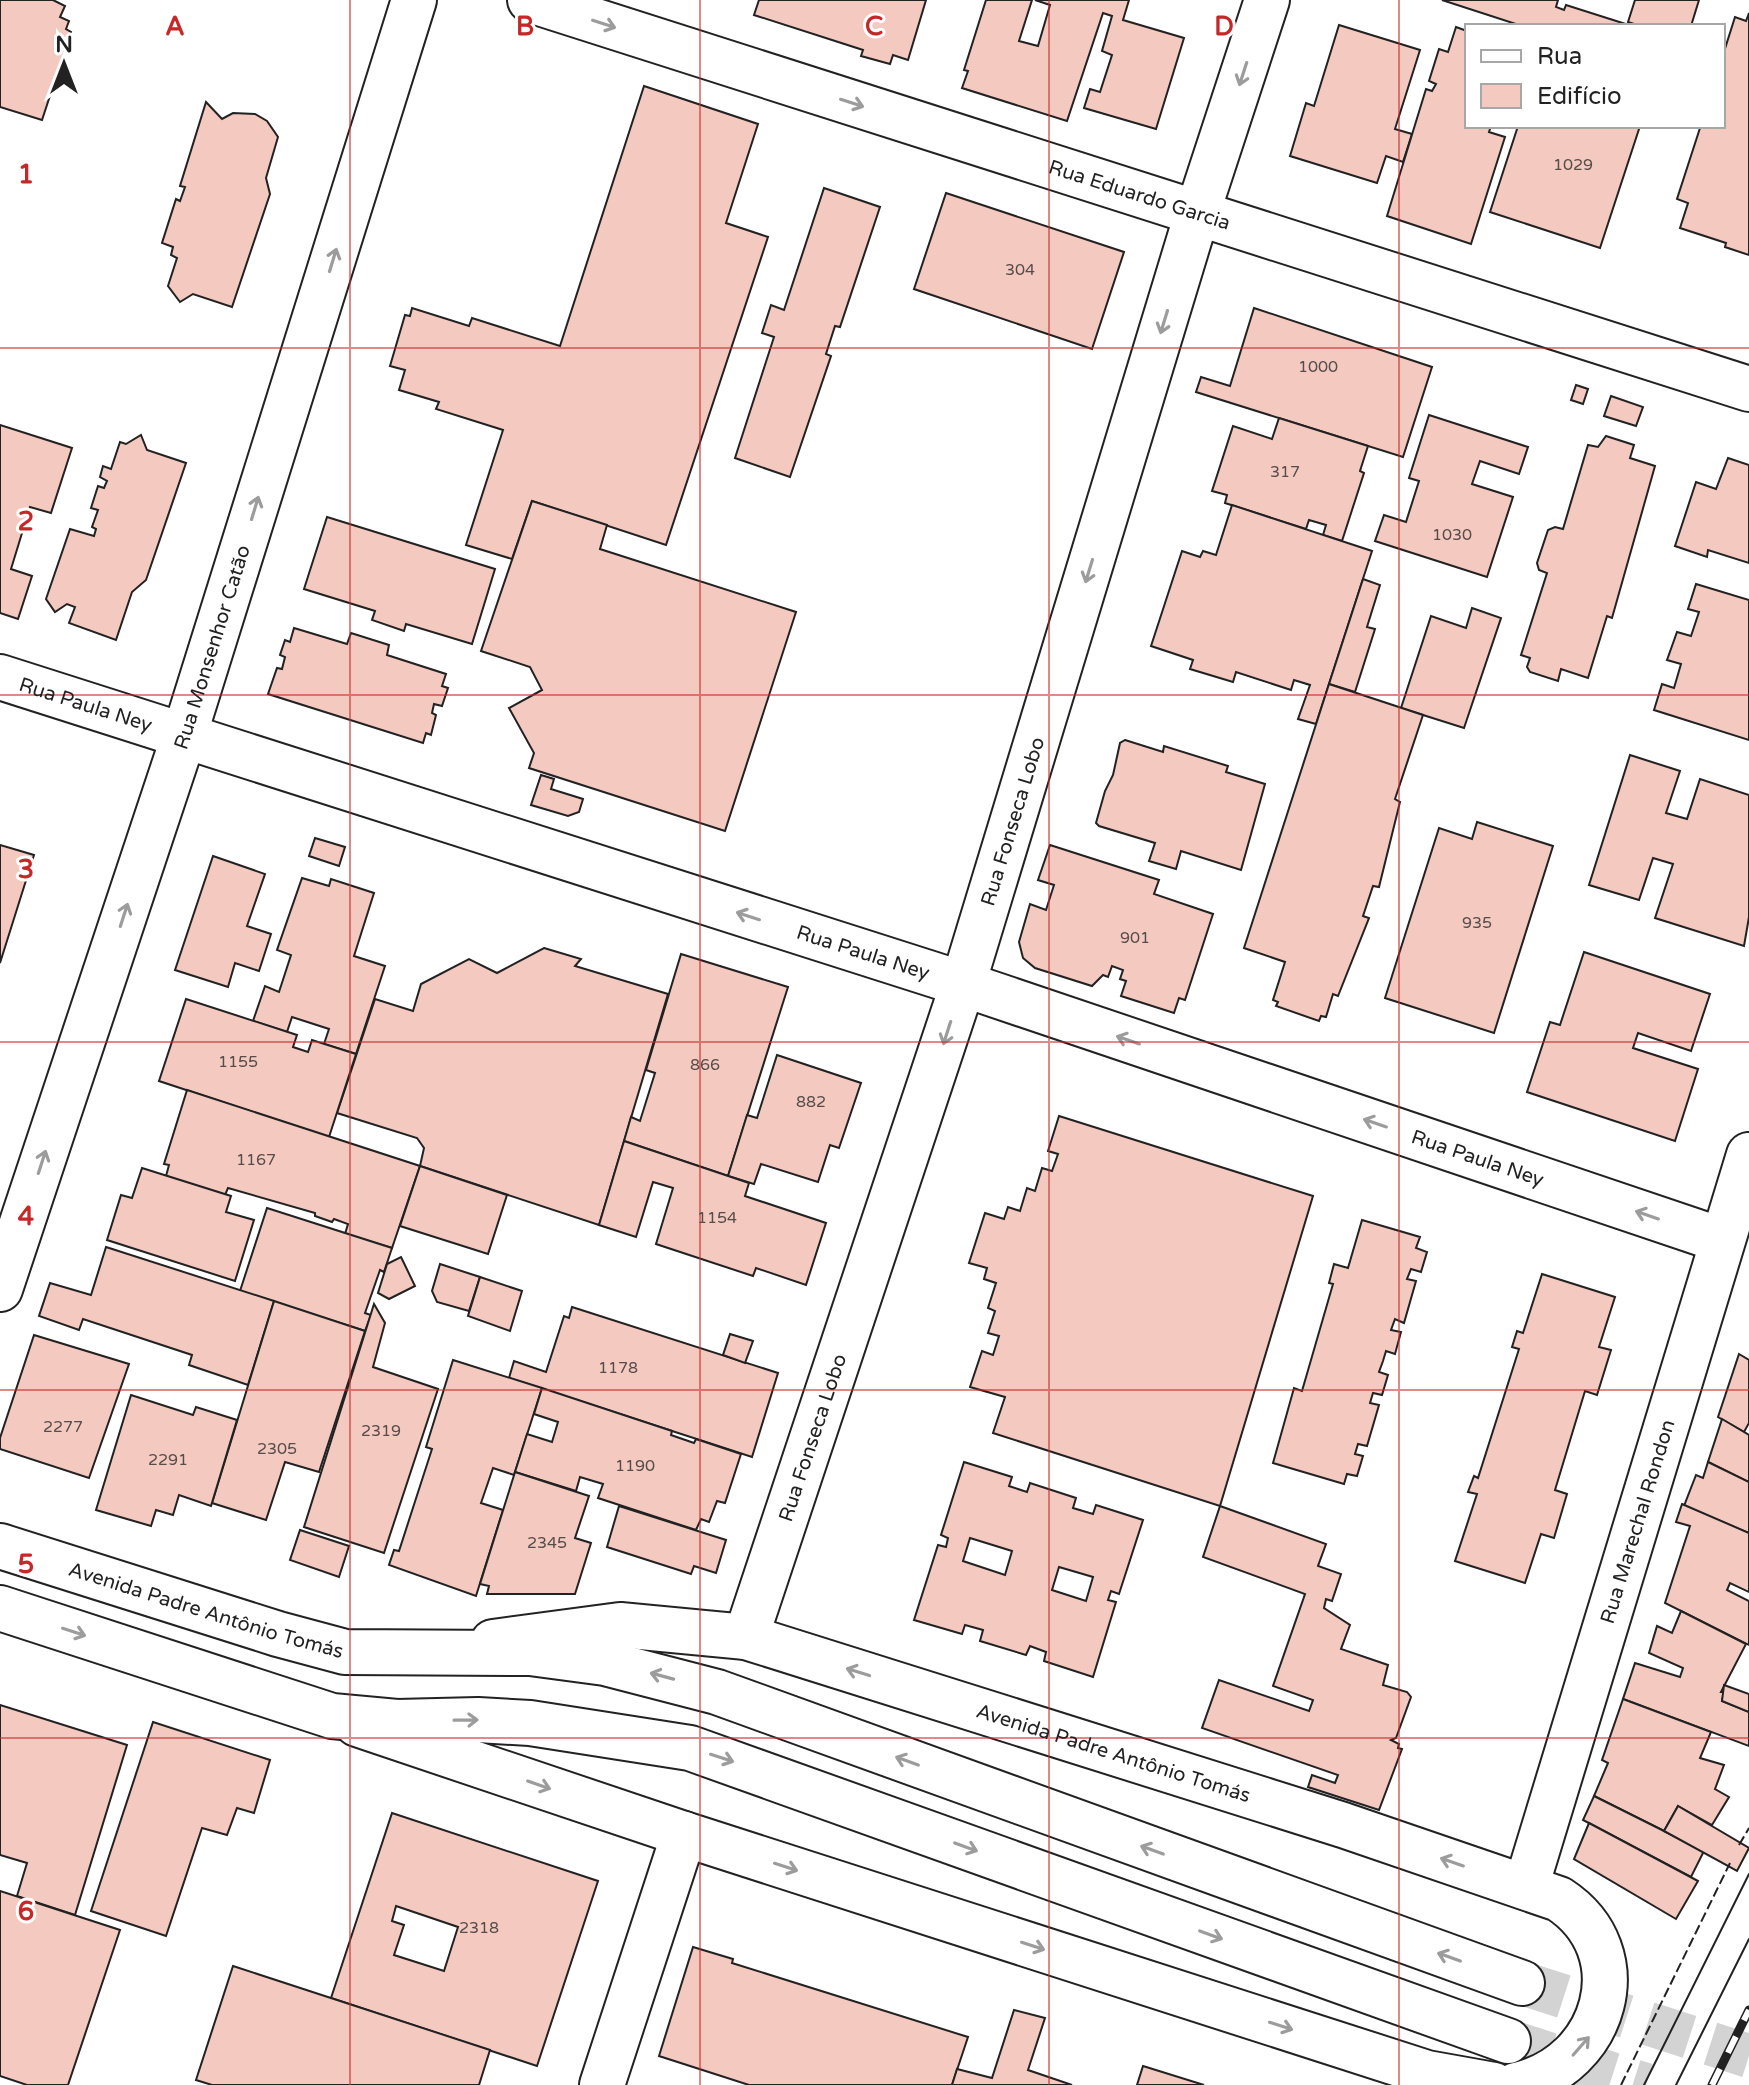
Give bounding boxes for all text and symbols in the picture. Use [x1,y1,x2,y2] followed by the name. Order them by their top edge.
[165,11,185,42] text: A
[516,11,534,42] text: B
[865,11,883,42] text: C
[1214,11,1234,42] text: D
[591,17,617,32] one-way arrow
[24,24,104,104] north arrow
[1465,24,1725,128] legend
[55,32,73,58] text: N
[1537,42,1582,71] text: Rua
[1235,61,1249,86] one-way arrow
[1537,82,1622,111] text: Edifício
[838,96,864,111] one-way arrow
[1045,155,1233,236] street label: Rua Eduardo Garcia
[1553,155,1593,175] house number: 1029
[18,159,34,190] text: 1
[326,247,341,273] one-way arrow
[1005,260,1035,280] house number: 304
[1156,309,1170,334] one-way arrow
[1298,357,1338,377] house number: 1000
[1270,462,1300,482] house number: 317
[248,495,263,521] one-way arrow
[18,506,34,537] text: 2
[1432,525,1472,545] house number: 1030
[169,542,256,753] street label: Rua Monsenhor Catão
[1081,557,1096,583] one-way arrow
[16,673,155,738] street label: Rua Paula Ney
[976,734,1050,909] street label: Rua Fonseca Lobo
[18,854,34,885] text: 3
[118,903,133,928] one-way arrow
[736,907,761,922] one-way arrow
[1462,913,1492,933] house number: 935
[793,921,933,986] street label: Rua Paula Ney
[1120,928,1150,948] house number: 901
[938,1021,953,1046] one-way arrow
[1116,1031,1141,1046] one-way arrow
[218,1052,258,1072] house number: 1155
[690,1055,720,1075] house number: 866
[796,1092,826,1112] house number: 882
[1362,1115,1387,1130] one-way arrow
[1408,1125,1547,1192] street label: Rua Paula Ney
[36,1150,51,1175] one-way arrow
[236,1150,276,1170] house number: 1167
[18,1201,34,1232] text: 4
[1635,1207,1660,1222] one-way arrow
[697,1208,737,1228] house number: 1154
[774,1351,852,1525] street label: Rua Fonseca Lobo
[598,1358,638,1378] house number: 1178
[43,1417,83,1437] house number: 2277
[1596,1417,1681,1627] street label: Rua Marechal Rondon
[361,1421,401,1441] house number: 2319
[257,1439,297,1459] house number: 2305
[148,1450,188,1470] house number: 2291
[615,1456,655,1476] house number: 1190
[527,1533,567,1553] house number: 2345
[18,1549,34,1580] text: 5
[66,1558,346,1664] street label: Avenida Padre Antônio Tomás
[61,1625,87,1640] one-way arrow
[845,1664,870,1679] one-way arrow
[649,1668,675,1683] one-way arrow
[973,1699,1253,1808] street label: Avenida Padre Antônio Tomás
[452,1712,479,1728] one-way arrow
[709,1751,735,1766] one-way arrow
[895,1753,920,1768] one-way arrow
[526,1779,551,1794] one-way arrow
[953,1841,978,1856] one-way arrow
[1139,1841,1164,1856] one-way arrow
[1440,1853,1465,1868] one-way arrow
[773,1860,798,1875] one-way arrow
[18,1896,34,1927] text: 6
[459,1918,499,1938] house number: 2318
[1198,1929,1223,1943] one-way arrow
[1021,1940,1046,1955] one-way arrow
[1437,1949,1462,1963] one-way arrow
[1267,2019,1293,2034] one-way arrow
[1572,2036,1590,2056] one-way arrow

